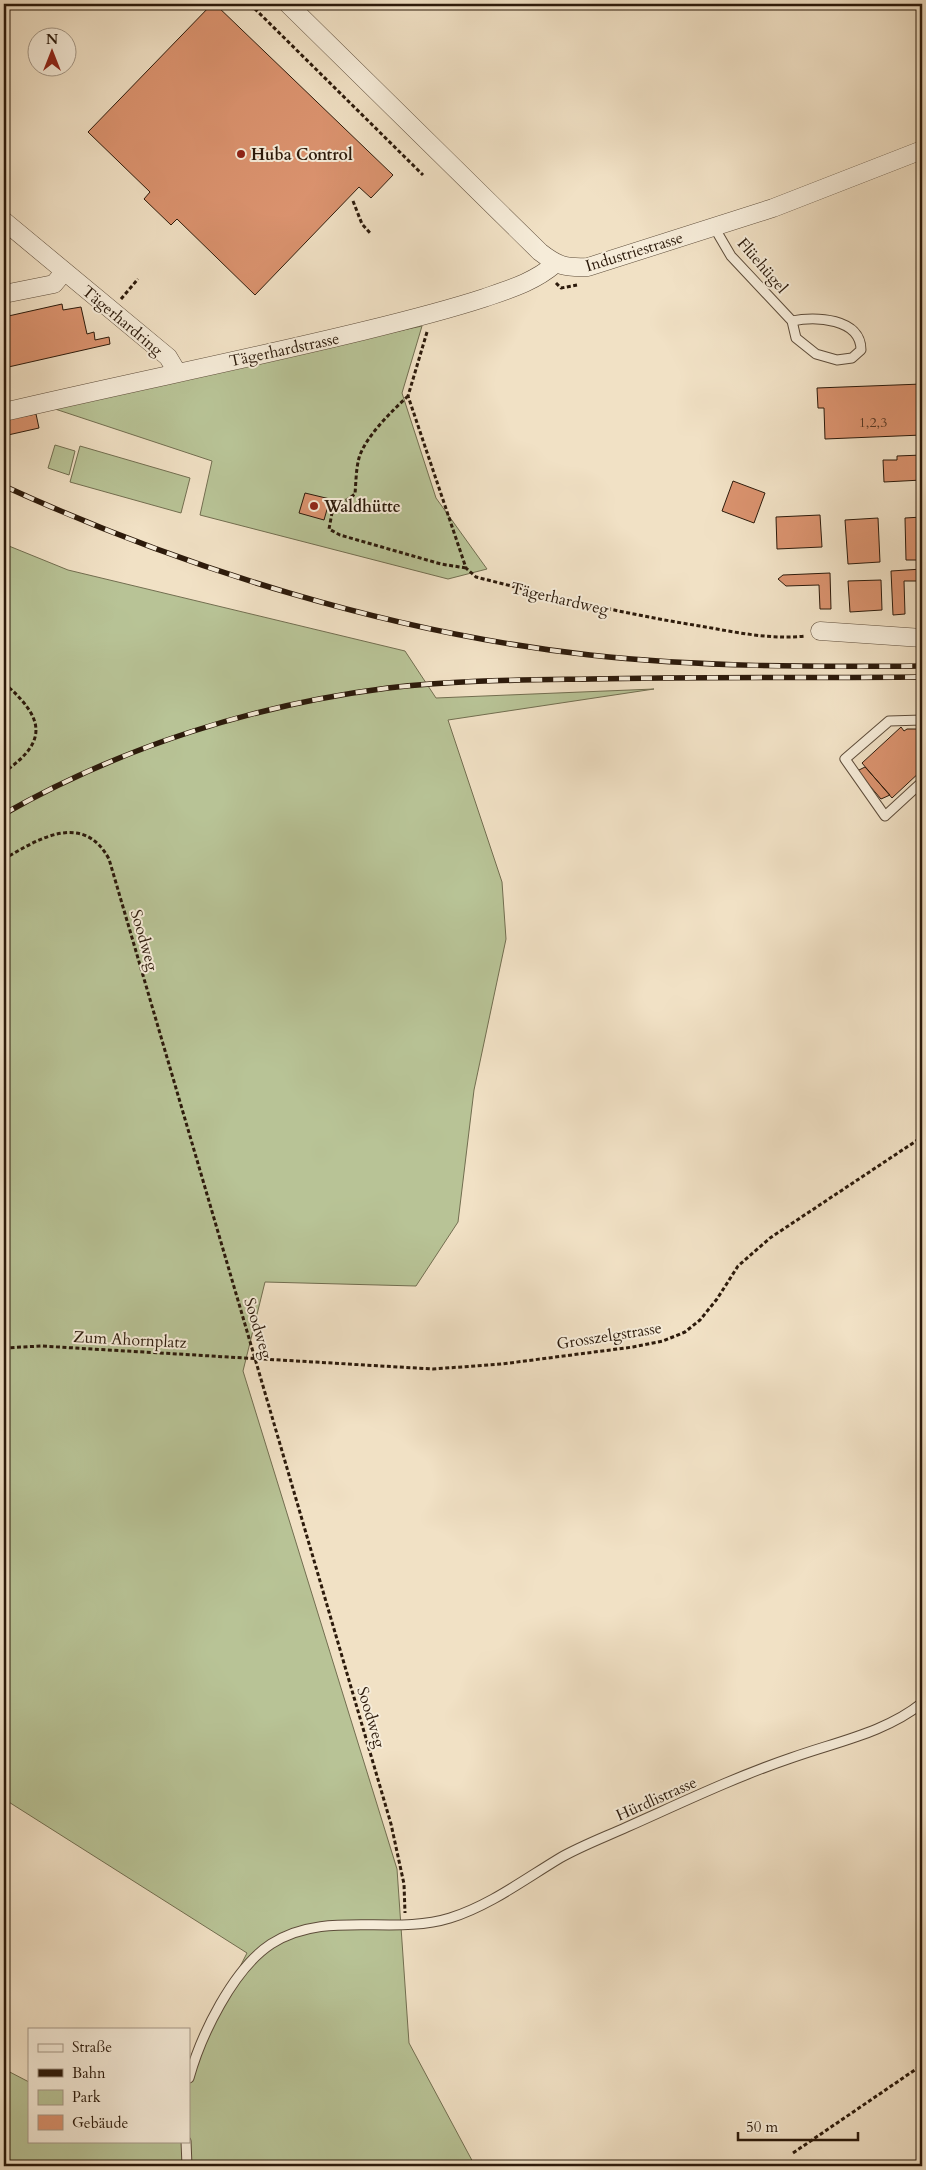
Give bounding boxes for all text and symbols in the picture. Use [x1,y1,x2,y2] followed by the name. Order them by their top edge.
[28,28,78,78] north arrow
[46,30,58,49] text: N
[251,144,353,166] place label: Huba Control
[235,148,247,160] marker: Huba Control
[583,227,686,277] street label: Industriestrasse
[732,233,793,298] street label: Flüehügel
[77,280,167,361] street label: Tägerhardring
[227,328,341,372] street label: Tägerhardstrasse
[859,413,887,432] house number: 1,2,3
[323,496,401,518] place label: Waldhütte
[308,500,320,512] marker: Waldhütte
[509,577,611,621] street label: Tägerhardweg
[125,907,163,974] street label: Soodweg
[238,1295,278,1362] street label: Soodweg
[555,1317,663,1355] street label: Grosszelgstrasse
[73,1326,187,1354] street label: Zum Ahornplatz
[351,1684,391,1751] street label: Soodweg
[613,1771,700,1826] street label: Hürdlistrasse
[28,2028,190,2142] legend
[72,2037,112,2057] text: Straße
[72,2063,106,2083] text: Bahn
[72,2087,101,2107] text: Park
[738,2110,858,2142] scale bar
[72,2113,129,2133] text: Gebäude
[746,2117,778,2137] text: 50 m

